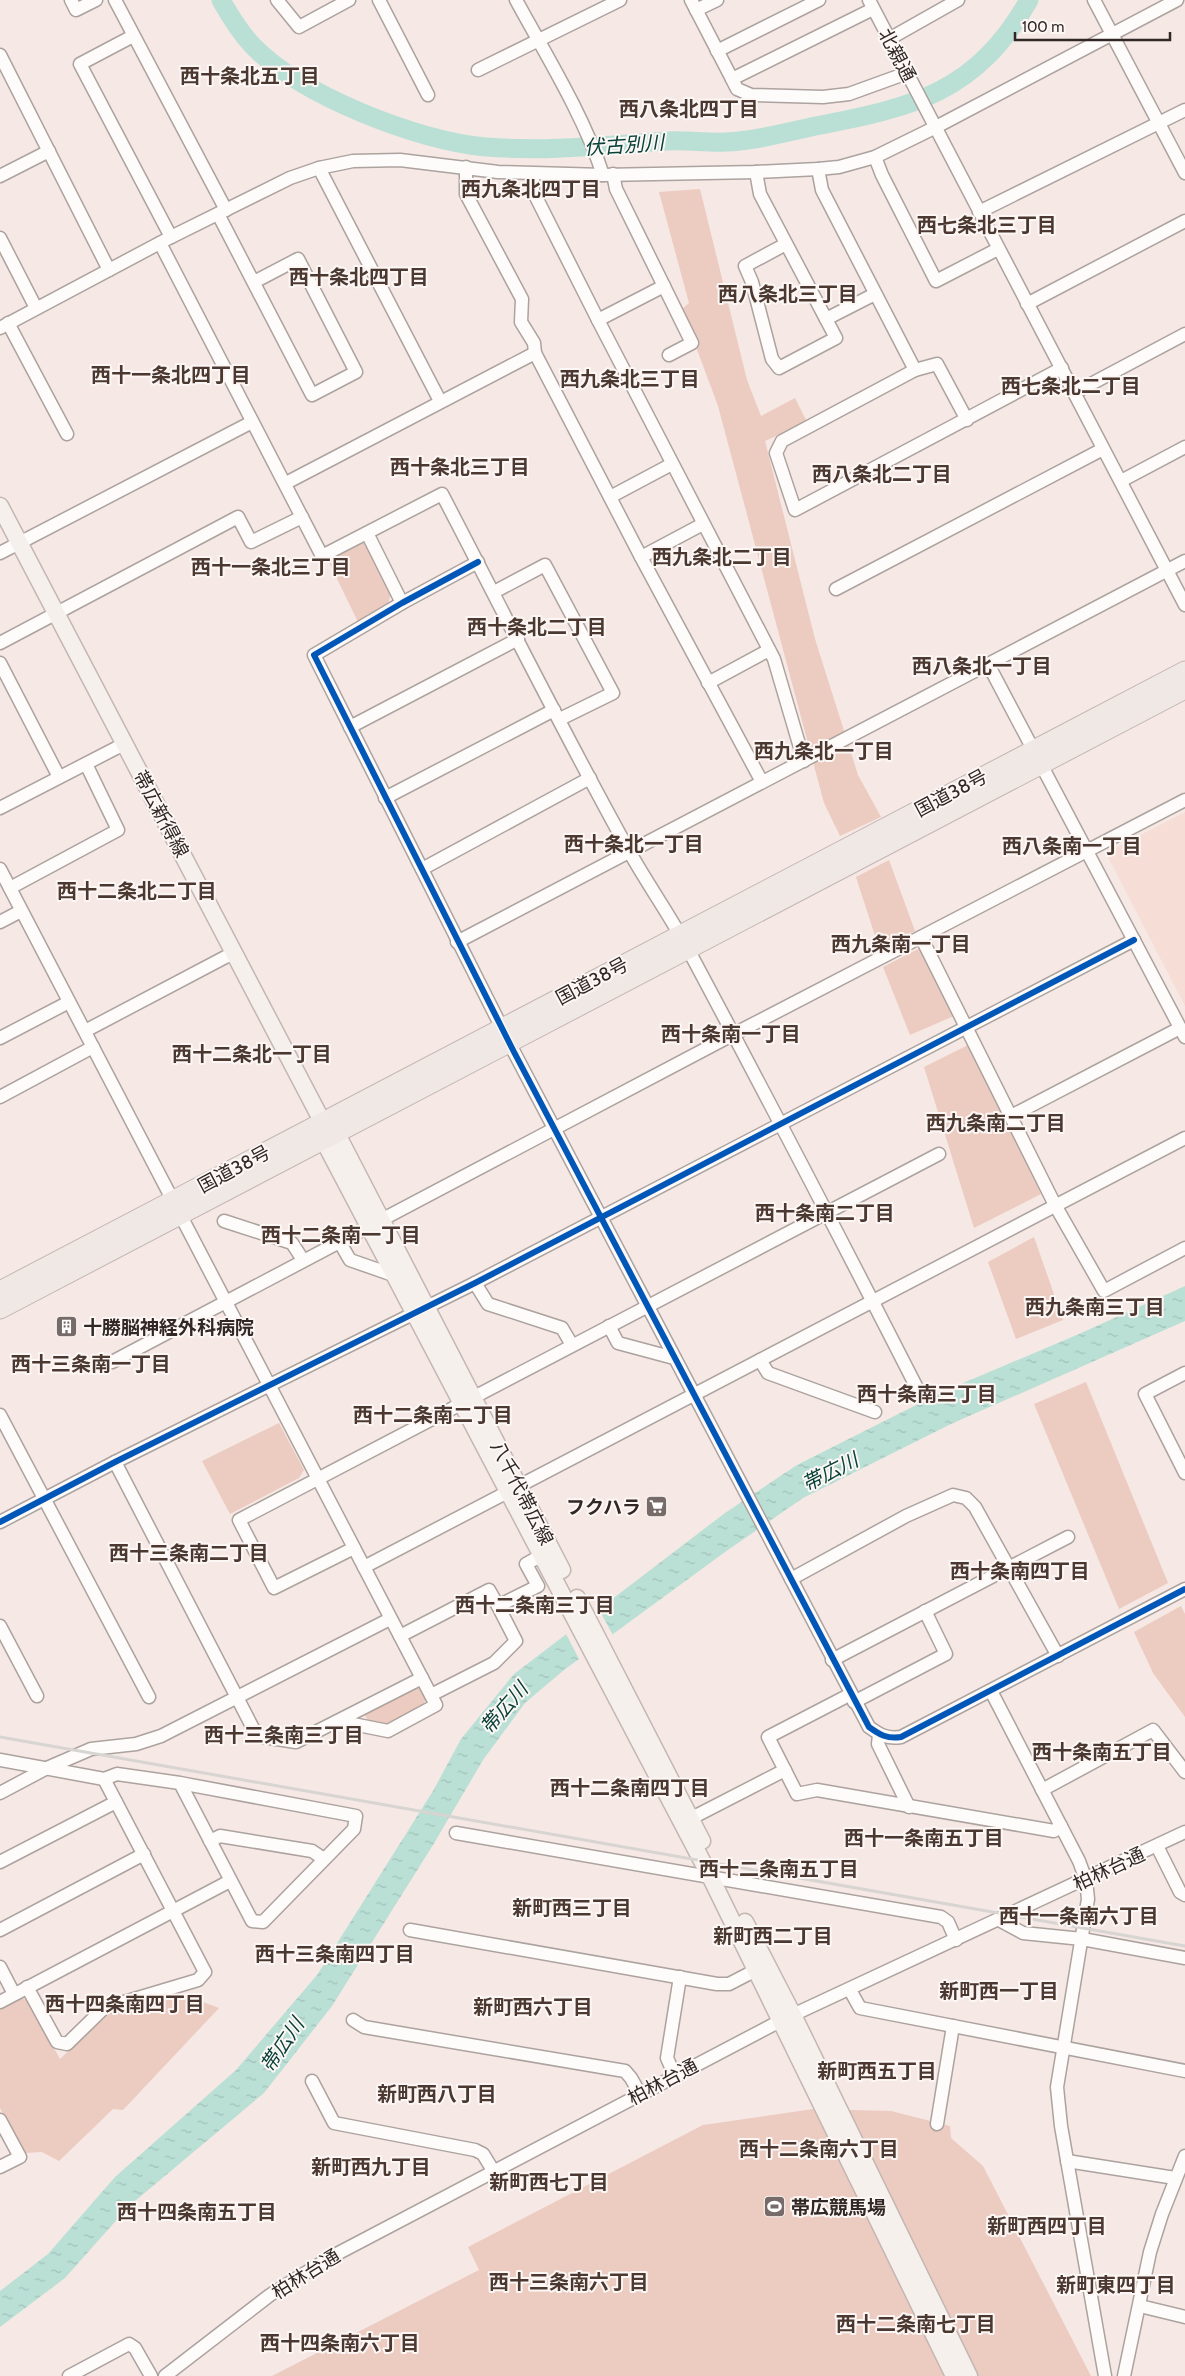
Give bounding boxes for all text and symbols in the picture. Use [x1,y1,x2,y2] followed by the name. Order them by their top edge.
[1015,10,1170,42] scale bar
[1022,18,1064,36] text: 100 m
[873,24,921,86] street label: 北親通
[180,64,320,88] district label: 西十条北五丁目
[619,97,759,121] district label: 西八条北四丁目
[583,130,667,160] water label: 伏古別川
[461,177,601,201] district label: 西九条北四丁目
[917,213,1057,237] district label: 西七条北三丁目
[289,265,429,289] district label: 西十条北四丁目
[718,282,858,306] district label: 西八条北三丁目
[91,363,251,387] district label: 西十一条北四丁目
[560,367,700,391] district label: 西九条北三丁目
[1001,374,1141,398] district label: 西七条北二丁目
[390,455,530,479] district label: 西十条北三丁目
[812,462,952,486] district label: 西八条北二丁目
[652,545,792,569] district label: 西九条北二丁目
[191,555,351,579] district label: 西十一条北三丁目
[467,615,607,639] district label: 西十条北二丁目
[912,654,1052,678] district label: 西八条北一丁目
[754,739,894,763] district label: 西九条北一丁目
[911,764,991,822] street label: 国道38号
[129,767,193,861] street label: 帯広新得線
[564,832,704,856] district label: 西十条北一丁目
[1002,834,1142,858] district label: 西八条南一丁目
[57,879,217,903] district label: 西十二条北二丁目
[831,932,971,956] district label: 西九条南一丁目
[552,952,632,1010] street label: 国道38号
[661,1022,801,1046] district label: 西十条南一丁目
[172,1042,332,1066] district label: 西十二条北一丁目
[926,1111,1066,1135] district label: 西九条南二丁目
[194,1140,274,1198] street label: 国道38号
[755,1201,895,1225] district label: 西十条南二丁目
[261,1223,421,1247] district label: 西十二条南一丁目
[1025,1295,1165,1319] district label: 西九条南三丁目
[55,1315,79,1339] building icon: 十勝脳神経外科病院
[83,1316,254,1339] place label: 十勝脳神経外科病院
[11,1352,171,1376] district label: 西十三条南一丁目
[857,1382,997,1406] district label: 西十条南三丁目
[353,1403,513,1427] district label: 西十二条南二丁目
[486,1437,558,1549] street label: 八千代帯広線
[798,1447,864,1496] water label: 帯広川
[645,1495,669,1519] supermarket icon: フクハラ
[566,1496,641,1519] place label: フクハラ
[109,1541,269,1565] district label: 西十三条南二丁目
[950,1559,1090,1583] district label: 西十条南四丁目
[455,1593,615,1617] district label: 西十二条南三丁目
[475,1676,534,1739] water label: 帯広川
[204,1723,364,1747] district label: 西十三条南三丁目
[1032,1740,1172,1764] district label: 西十条南五丁目
[550,1776,710,1800] district label: 西十二条南四丁目
[844,1826,1004,1850] district label: 西十一条南五丁目
[1070,1843,1148,1895] street label: 柏林台通
[699,1857,859,1881] district label: 西十二条南五丁目
[512,1896,632,1920] district label: 新町西三丁目
[999,1904,1159,1928] district label: 西十一条南六丁目
[713,1924,833,1948] district label: 新町西二丁目
[255,1942,415,1966] district label: 西十三条南四丁目
[939,1979,1059,2003] district label: 新町西一丁目
[45,1992,205,2016] district label: 西十四条南四丁目
[473,1995,593,2019] district label: 新町西六丁目
[255,2012,310,2077] water label: 帯広川
[624,2054,702,2110] street label: 柏林台通
[817,2059,937,2083] district label: 新町西五丁目
[377,2082,497,2106] district label: 新町西八丁目
[739,2137,899,2161] district label: 西十二条南六丁目
[311,2155,431,2179] district label: 新町西九丁目
[489,2170,609,2194] district label: 新町西七丁目
[763,2195,787,2219] sports icon: 帯広競馬場
[791,2196,886,2219] place label: 帯広競馬場
[117,2200,277,2224] district label: 西十四条南五丁目
[987,2214,1107,2238] district label: 新町西四丁目
[268,2244,344,2304] street label: 柏林台通
[489,2270,649,2294] district label: 西十三条南六丁目
[1056,2273,1176,2297] district label: 新町東四丁目
[836,2312,996,2336] district label: 西十二条南七丁目
[260,2331,420,2355] district label: 西十四条南六丁目

